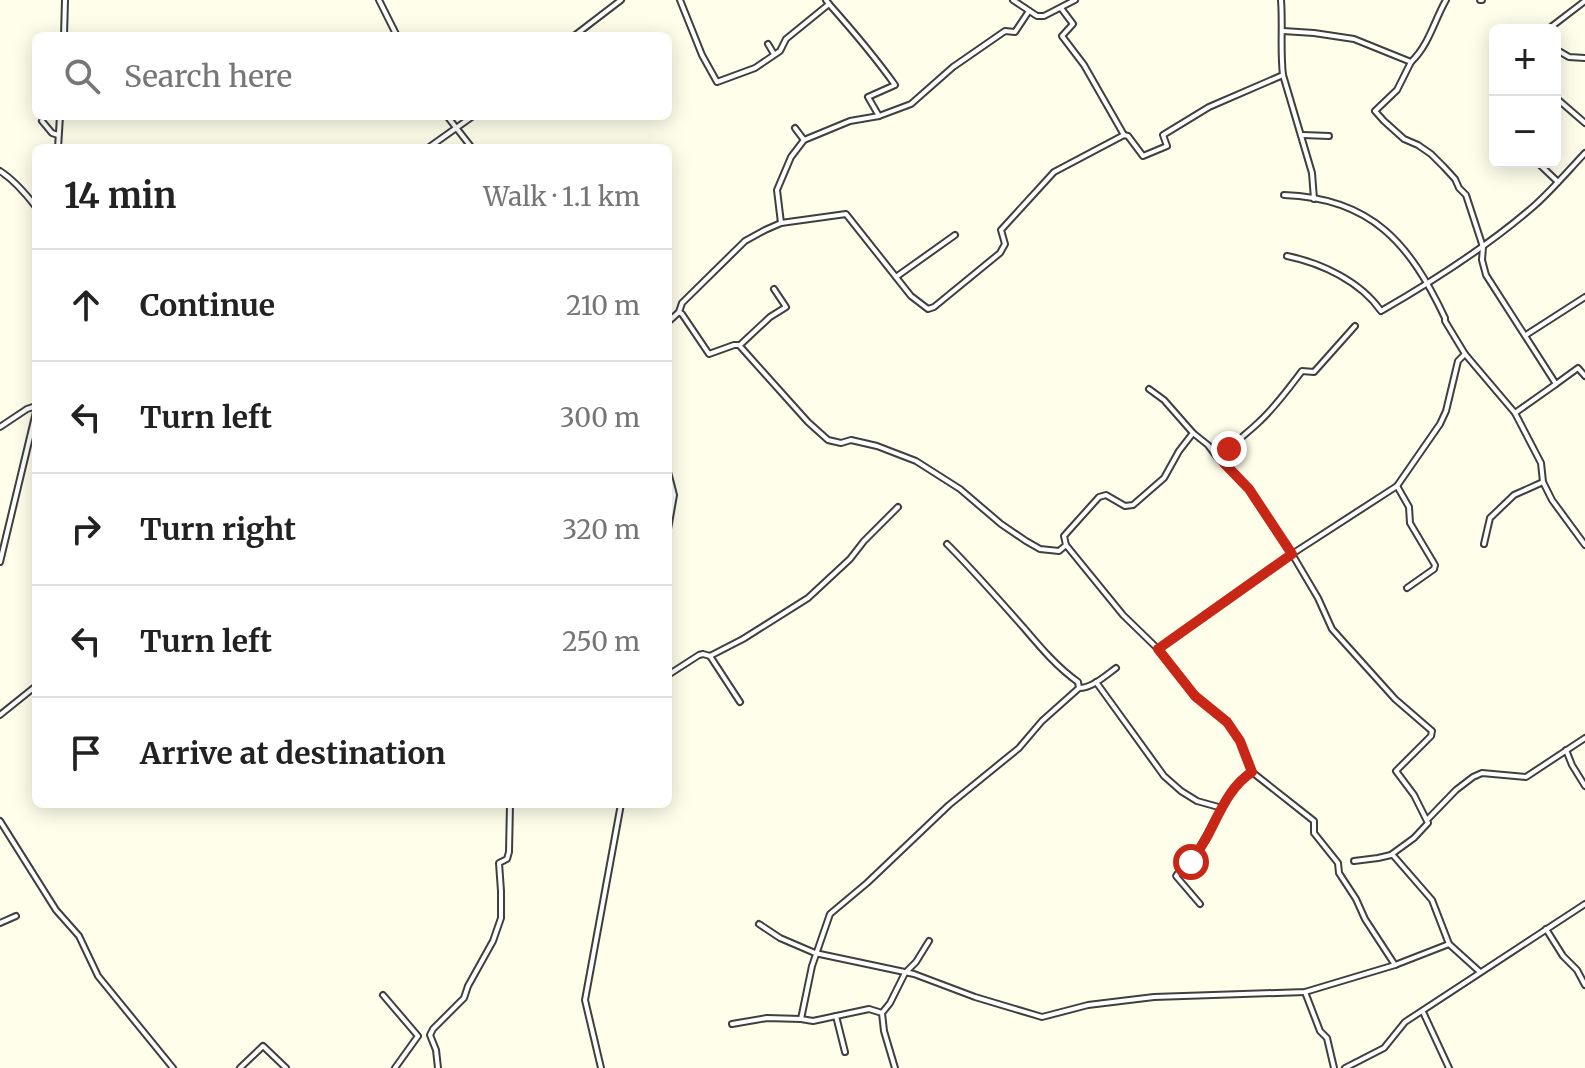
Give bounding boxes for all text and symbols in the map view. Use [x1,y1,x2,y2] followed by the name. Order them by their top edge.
[1489,24,1561,168] map controls
[1489,24,1561,96] button: +
[32,32,672,120] search box
[60,54,104,98] icon: search
[124,57,292,95] text: Search here
[1489,96,1561,168] button: −
[64,175,176,217] text: 14 min
[483,180,640,213] text: Walk · 1.1 km
[64,283,108,327] icon: ahead
[140,286,275,324] text: Continue
[566,289,640,322] text: 210 m
[64,395,108,439] icon: left
[140,398,272,436] text: Turn left
[560,401,640,434] text: 300 m
[1211,431,1247,467] route end
[64,507,108,551] icon: right
[140,510,296,548] text: Turn right
[562,513,640,546] text: 320 m
[64,619,108,663] icon: left
[140,622,272,660] text: Turn left
[562,625,640,658] text: 250 m
[64,731,108,775] icon: arrive
[140,734,446,772] text: Arrive at destination
[1173,844,1209,880] route start

